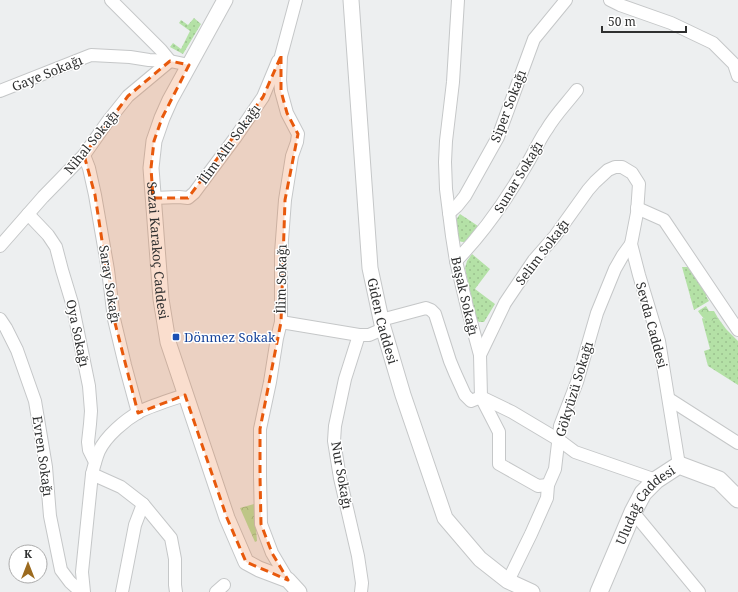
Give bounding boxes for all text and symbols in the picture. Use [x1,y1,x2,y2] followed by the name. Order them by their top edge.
[602,8,686,34] scale bar
[608,13,636,30] text: 50 m
[9,51,85,95] street label: Gaye Sokağı
[486,67,530,145] street label: Siper Sokağı
[194,100,264,188] street label: İlim Altı Sokağı
[60,106,122,178] street label: Nihal Sokağı
[489,138,547,216] street label: Sunar Sokağı
[143,181,173,321] street label: Sezai Karakoç Caddesi
[511,215,573,289] street label: Selim Sokağı
[95,244,125,324] street label: Saray Sokağı
[271,244,291,314] street label: İlim Sokağı
[447,255,483,337] street label: Başak Sokağı
[363,276,402,366] street label: Giden Caddesi
[632,280,672,370] street label: Sevda Caddesi
[62,298,94,368] street label: Oya Sokağı
[184,328,276,346] place label: Dönmez Sokak
[171,332,181,342] marker: Dönmez Sokak
[551,339,597,439] street label: Gökyüzü Sokağı
[28,415,58,497] street label: Evren Sokağı
[327,440,357,510] street label: Nur Sokağı
[611,461,679,547] street label: Uludağ Caddesi
[8,544,48,584] north arrow
[24,546,33,561] text: K

